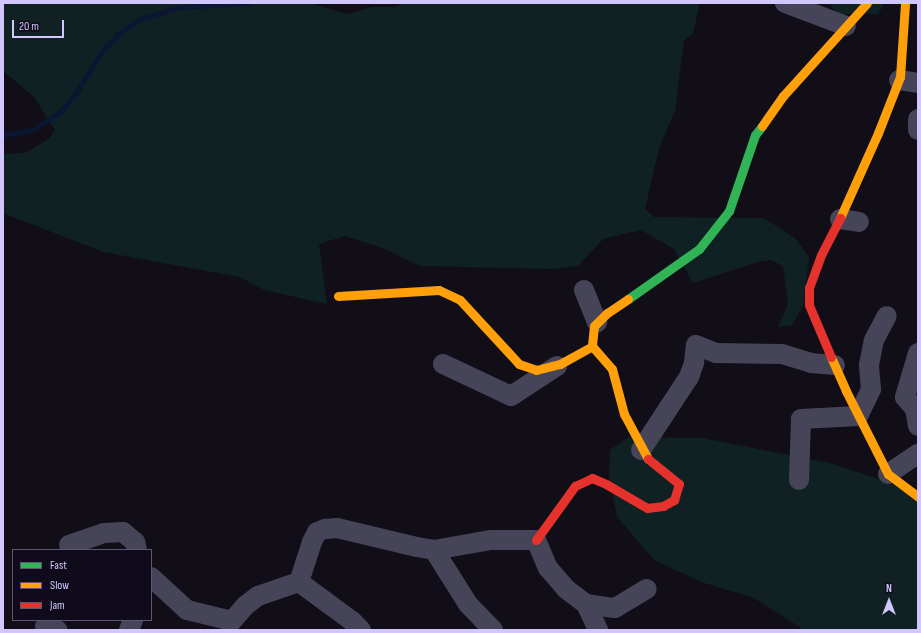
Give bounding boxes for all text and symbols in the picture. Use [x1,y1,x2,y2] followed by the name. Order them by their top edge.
[14,12,66,38] scale bar
[19,19,39,34] text: 20 m
[12,549,152,621] legend
[50,558,67,573] text: Fast
[50,578,69,593] text: Slow
[869,581,909,621] north arrow
[886,582,892,595] text: N
[50,598,65,613] text: Jam

